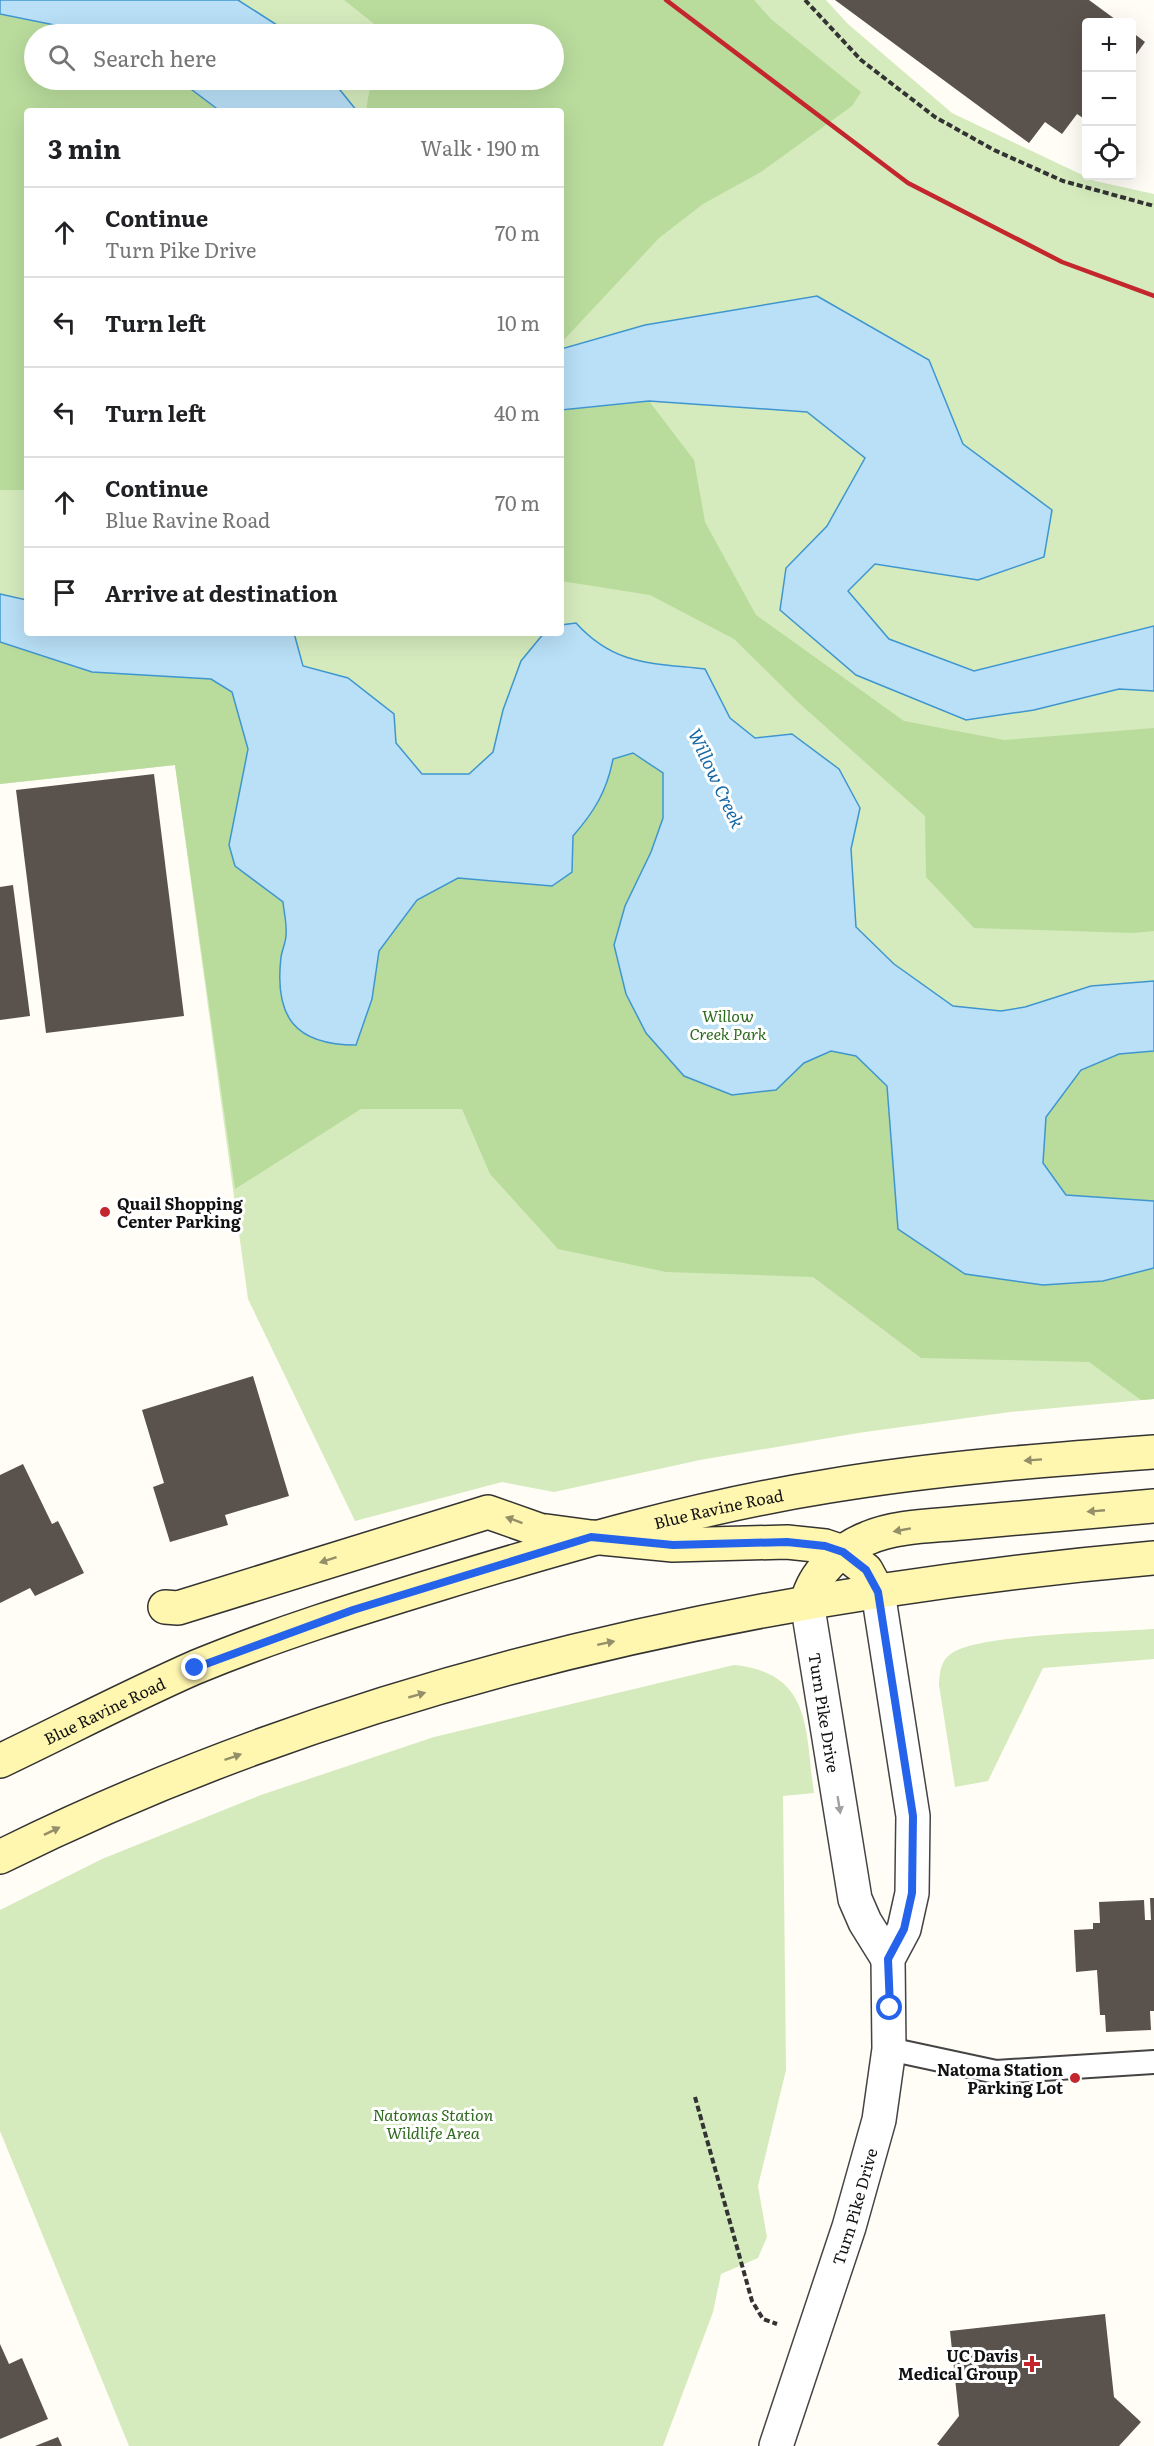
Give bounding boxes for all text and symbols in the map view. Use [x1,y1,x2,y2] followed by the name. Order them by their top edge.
[1082,18,1136,180] map controls
[1082,18,1136,72] button: +
[24,24,564,90] search box
[45,41,78,74] icon: search
[93,41,216,74] text: Search here
[1082,72,1136,126] button: −
[1082,126,1136,180] button: locate
[48,128,121,167] text: 3 min
[421,132,540,162] text: Walk · 190 m
[105,201,208,234] text: Continue
[48,216,81,249] icon: ahead
[495,217,540,247] text: 70 m
[105,234,256,264] text: Turn Pike Drive
[48,306,81,339] icon: left
[105,306,206,339] text: Turn left
[497,307,540,337] text: 10 m
[48,396,81,429] icon: left
[105,396,206,429] text: Turn left
[494,397,540,427] text: 40 m
[105,471,208,504] text: Continue
[48,486,81,519] icon: ahead
[495,487,540,517] text: 70 m
[105,504,270,534] text: Blue Ravine Road
[48,576,81,609] icon: arrive
[105,576,338,609] text: Arrive at destination
[682,724,752,832] water label: Willow Creek
[689,1003,767,1045] park label: Willow Creek Park
[117,1191,243,1233] place label: Quail Shopping Center Parking
[98,1205,112,1219] marker: Quail Shopping Center Parking
[1023,1456,1042,1465] one-way arrow
[651,1482,786,1534] street label: Blue Ravine Road
[1086,1506,1105,1516] one-way arrow
[505,1514,523,1524] one-way arrow
[892,1526,911,1535] one-way arrow
[319,1556,337,1566] one-way arrow
[596,1638,615,1648] one-way arrow
[803,1651,846,1774] street label: Turn Pike Drive
[181,1654,207,1680] route end
[39,1671,169,1750] street label: Blue Ravine Road
[409,1690,427,1699] one-way arrow
[224,1752,242,1762] one-way arrow
[834,1796,843,1815] one-way arrow
[44,1827,61,1836] one-way arrow
[876,1994,902,2020] route start
[937,2057,1063,2099] place label: Natoma Station Parking Lot
[1068,2071,1082,2085] marker: Natoma Station Parking Lot
[373,2102,494,2144] park label: Natomas Station Wildlife Area
[825,2145,883,2268] street label: Turn Pike Drive
[898,2343,1018,2385] place label: UC Davis Medical Group
[1023,2355,1041,2373] marker: UC Davis Medical Group

